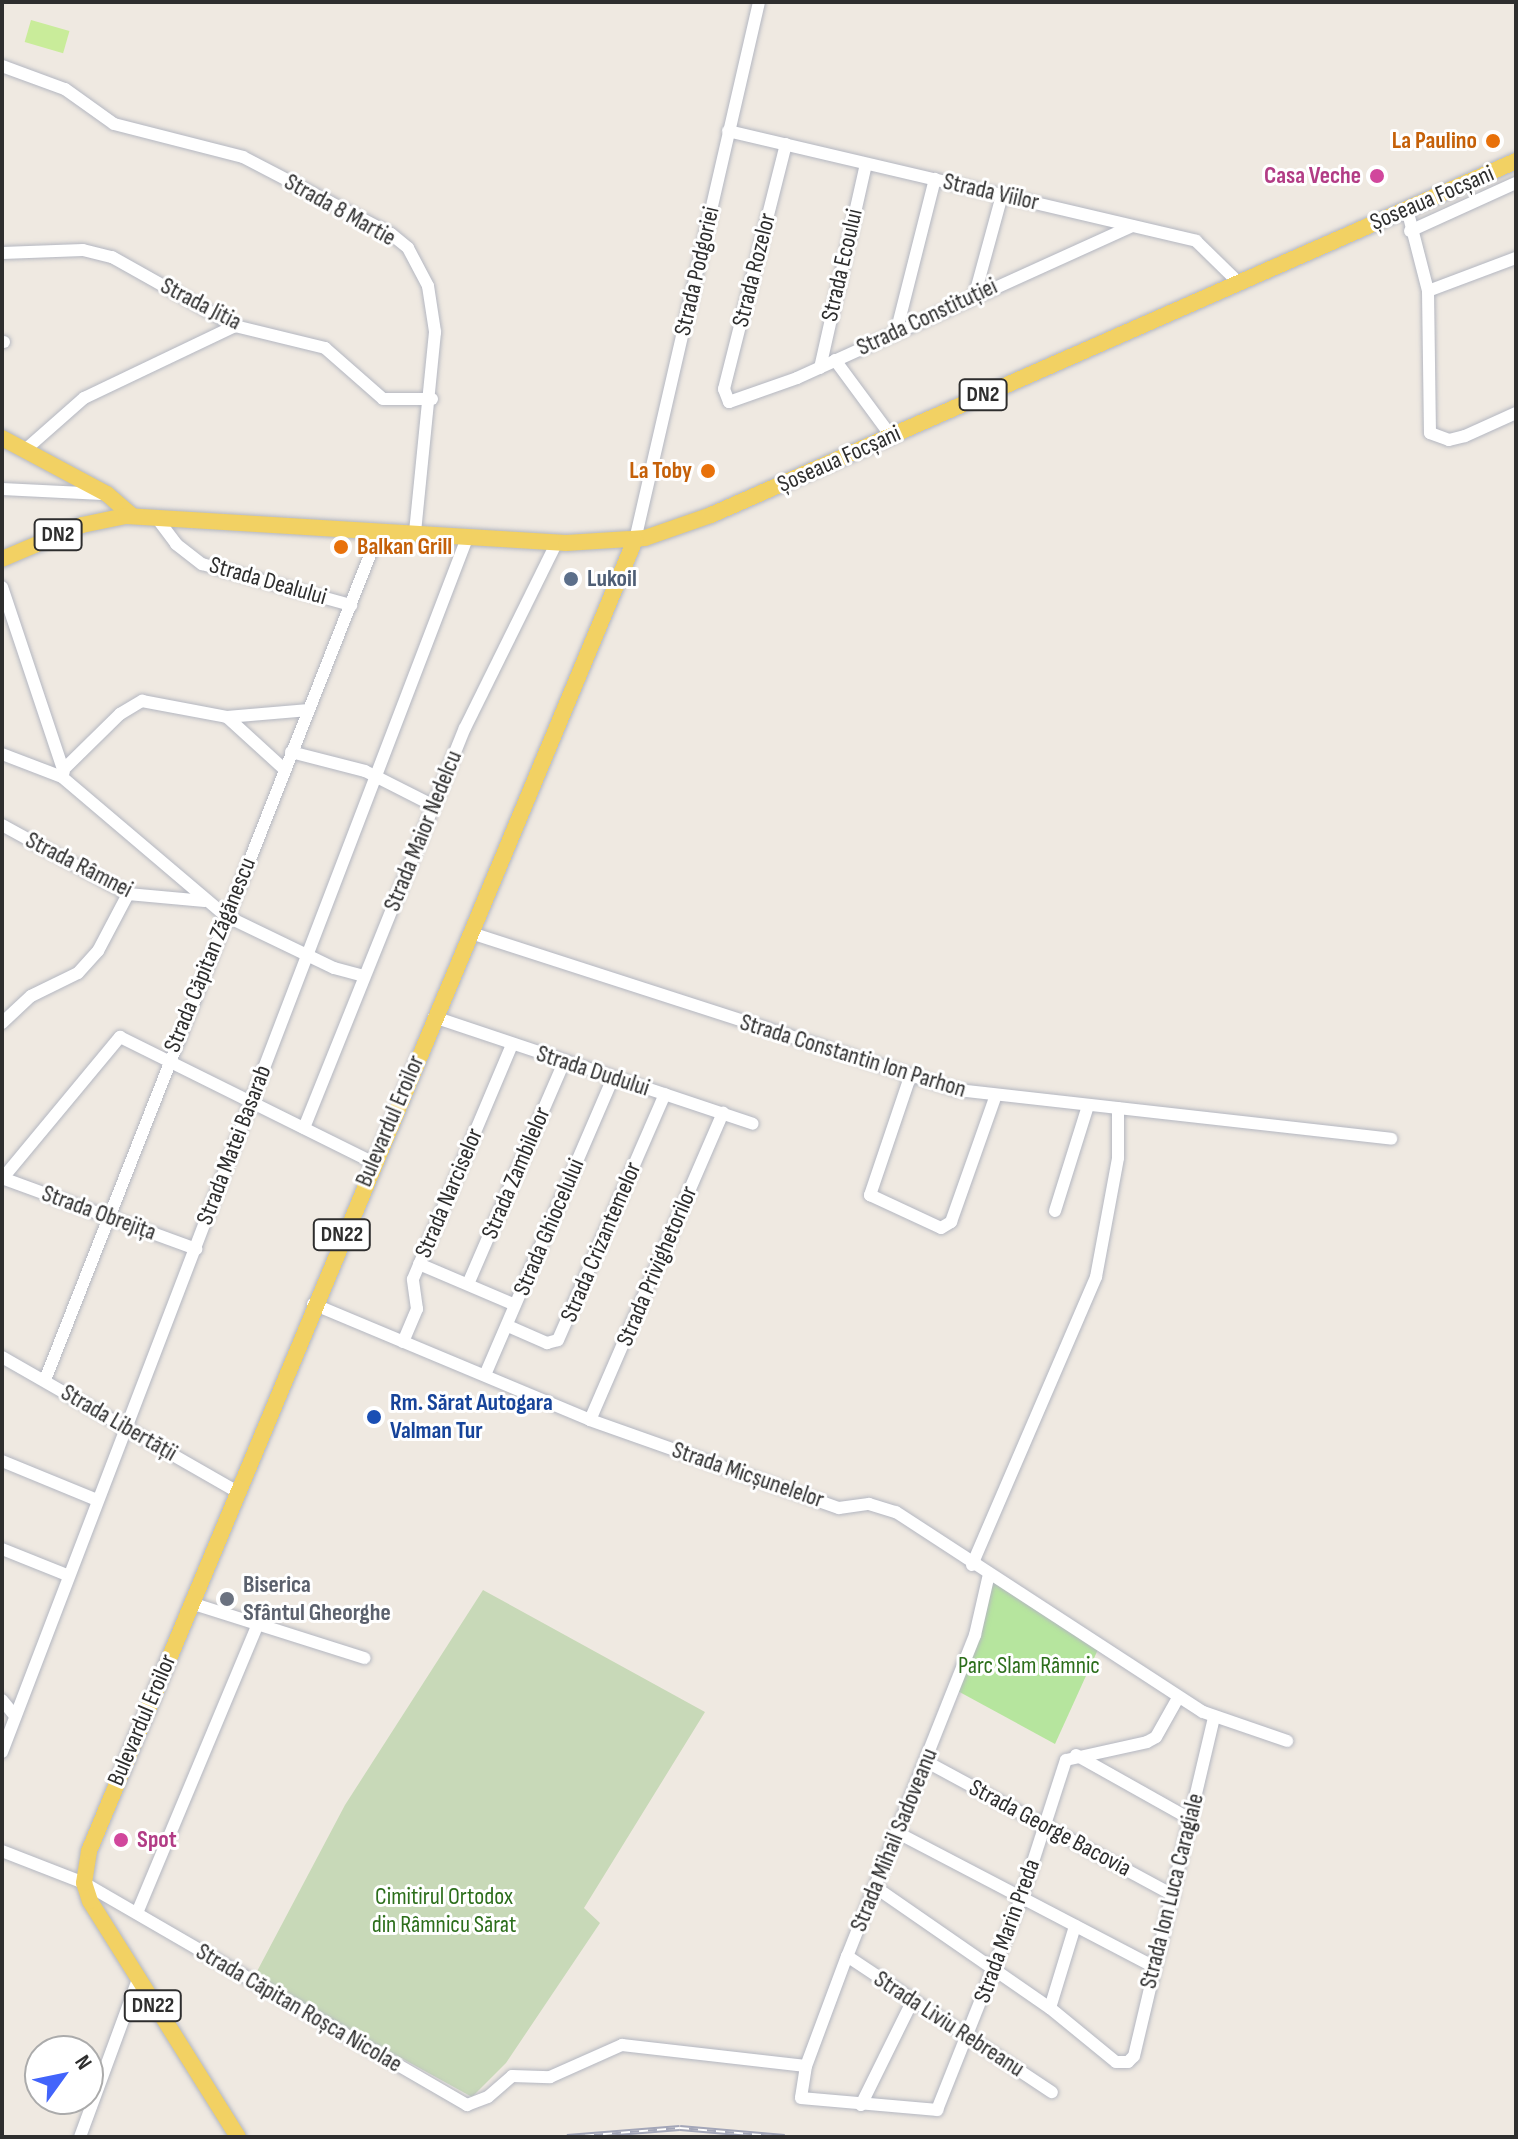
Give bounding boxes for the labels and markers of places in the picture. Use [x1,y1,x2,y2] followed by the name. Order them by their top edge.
[1392,127,1477,155] place label: La Paulino
[1484,132,1502,150] marker: La Paulino
[1264,162,1361,190] place label: Casa Veche
[1368,167,1386,185] marker: Casa Veche
[629,457,692,485] place label: La Toby
[699,462,717,480] marker: La Toby
[357,533,452,561] place label: Balkan Grill
[332,538,350,556] marker: Balkan Grill
[587,565,637,593] place label: Lukoil
[562,570,580,588] marker: Lukoil
[390,1389,553,1445] place label: Rm. Sărat Autogara Valman Tur
[365,1408,383,1426] marker: Rm. Sărat Autogara Valman Tur
[243,1571,391,1627] place label: Biserica Sfântul Gheorghe
[218,1590,236,1608] marker: Biserica Sfântul Gheorghe
[137,1826,177,1854] place label: Spot
[112,1831,130,1849] marker: Spot

